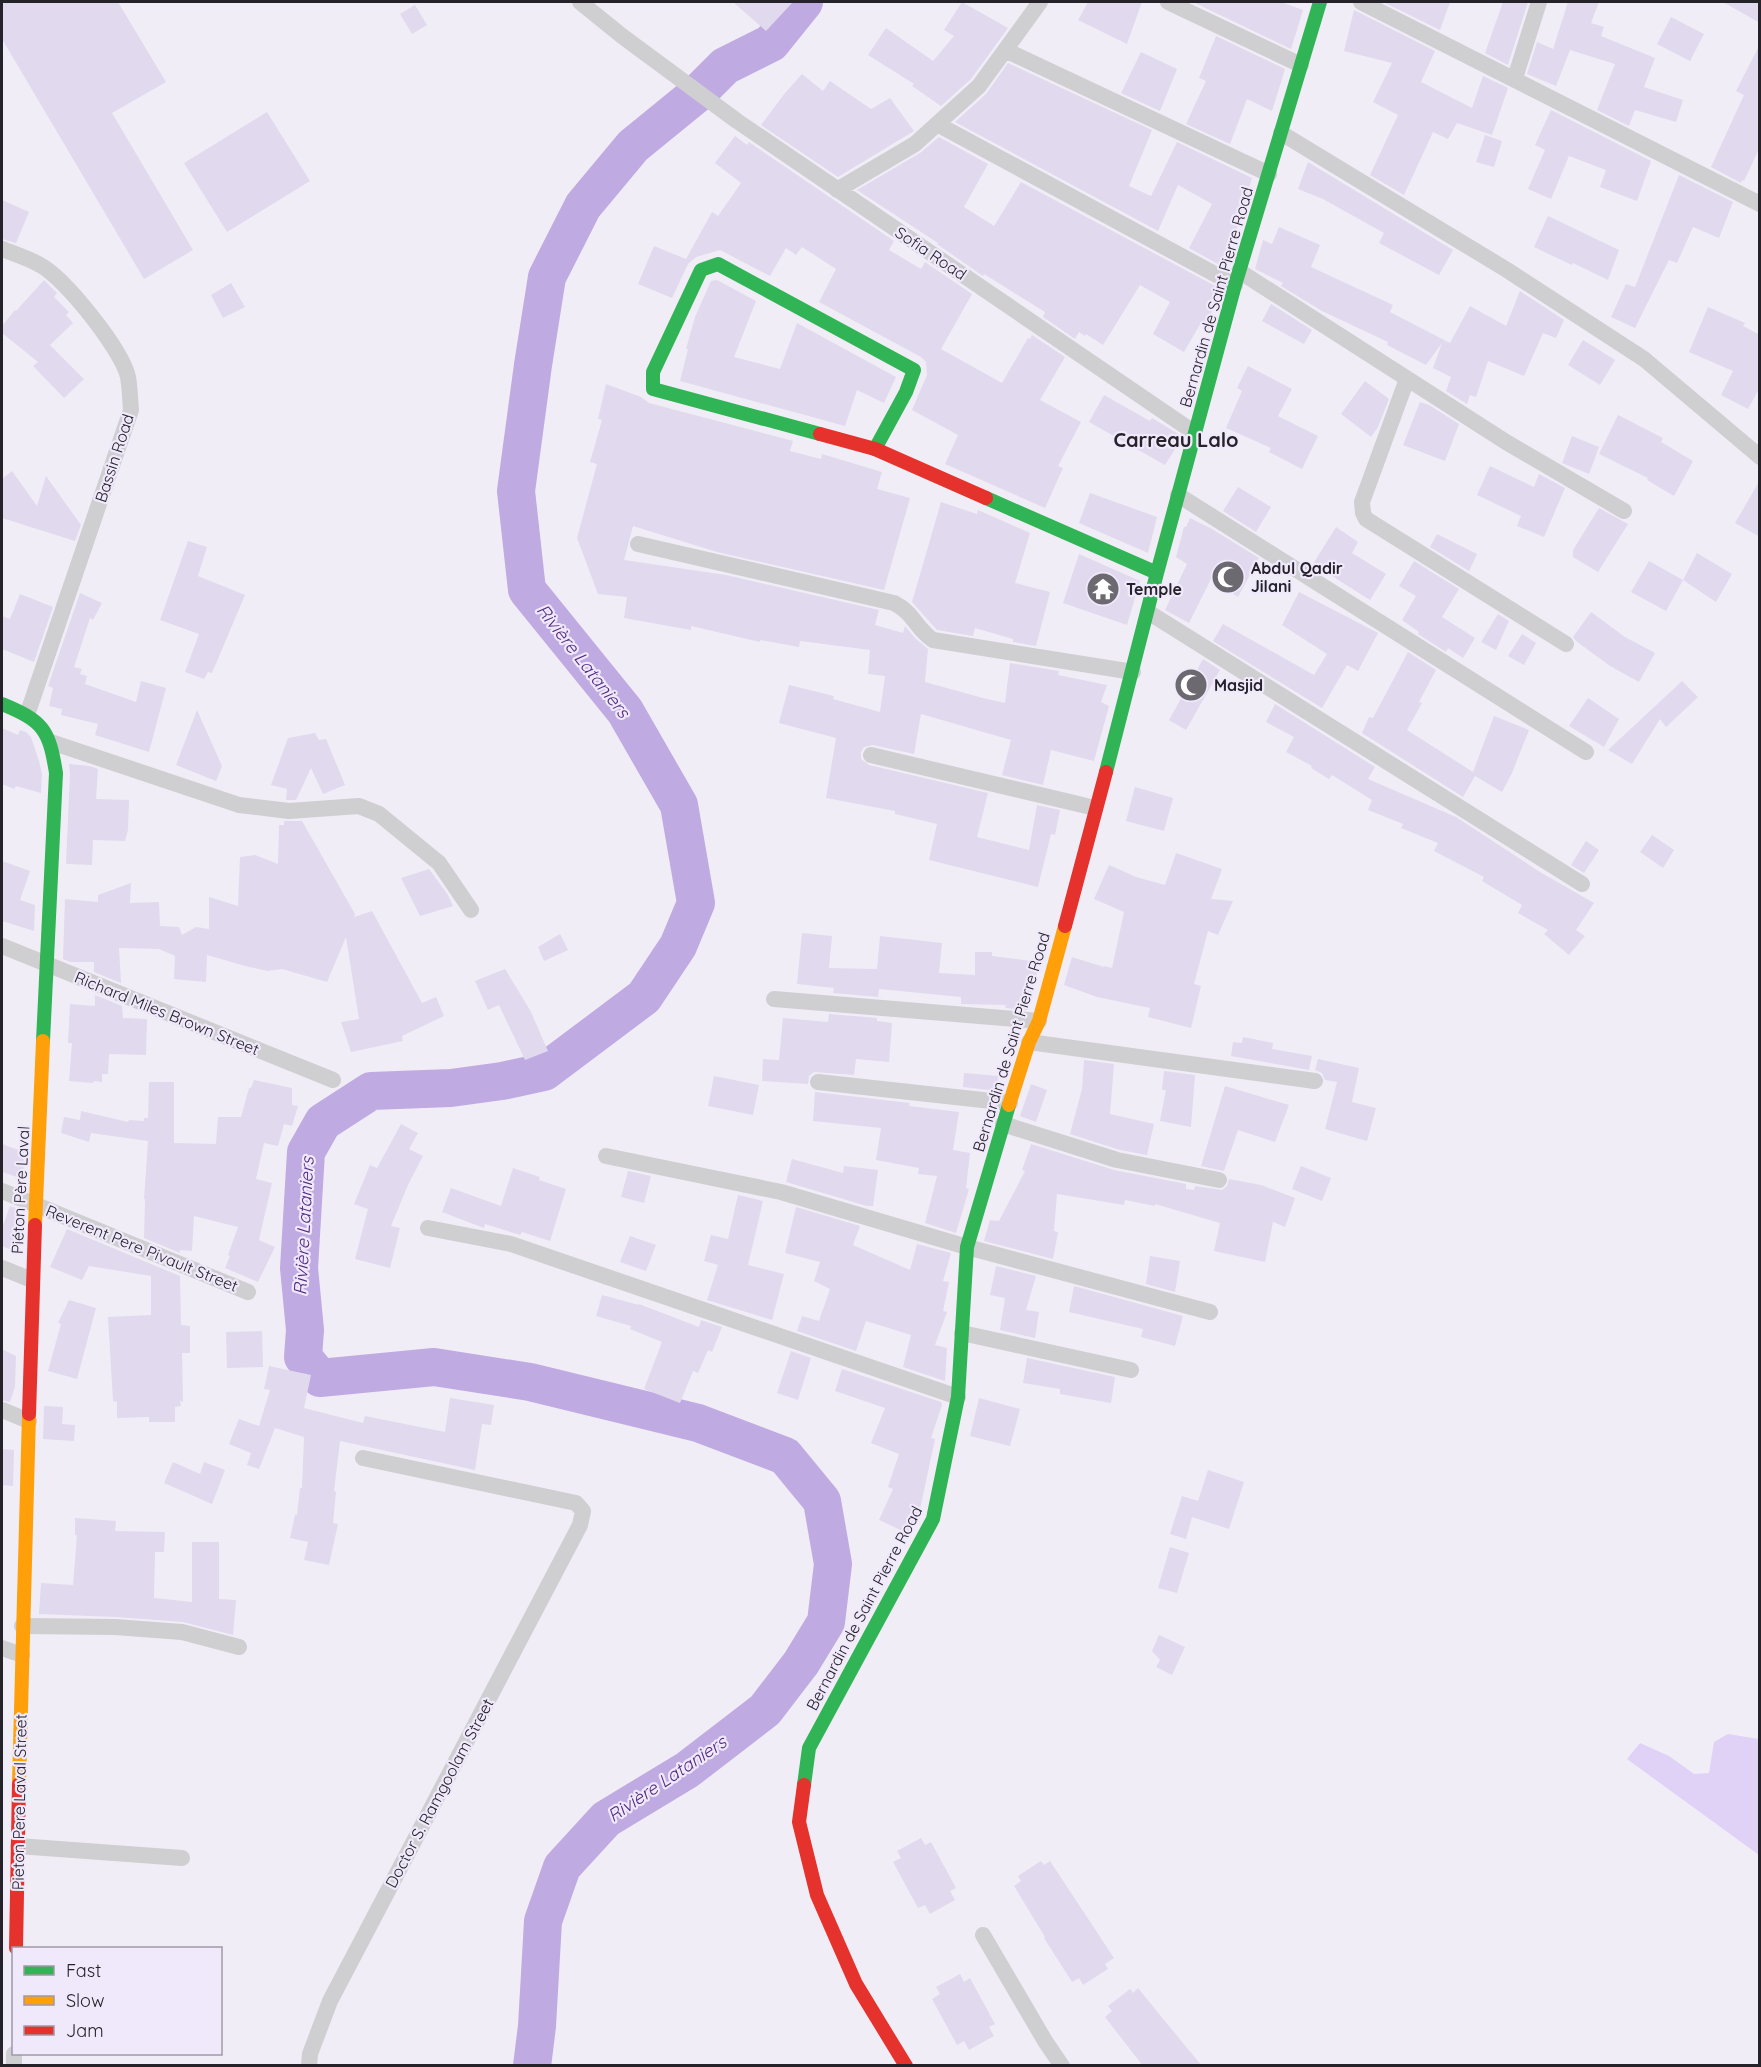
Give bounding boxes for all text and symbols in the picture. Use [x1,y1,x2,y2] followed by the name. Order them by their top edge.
[1175,184,1257,410] street label: Bernardin de Saint Pierre Road
[892,222,970,284] street label: Sofia Road
[90,411,138,505] street label: Bassin Road
[1113,427,1239,452] district label: Carreau Lalo
[1251,558,1343,596] place label: Abdul Qadir Jilani
[1210,559,1246,595] mosque icon: Abdul Qadir Jilani
[1085,571,1121,607] temple icon: Temple
[1126,579,1182,599] place label: Temple
[532,599,636,724] water label: Rivière Lataniers
[1173,667,1209,703] mosque icon: Masjid
[1214,675,1263,695] place label: Masjid
[968,930,1054,1154] street label: Bernardin de Saint Pierre Road
[72,967,262,1059] street label: Richard Miles Brown Street
[7,1126,33,1254] street label: Piéton Père Laval
[288,1155,319,1296] water label: Rivière Lataniers
[43,1200,241,1296] street label: Reverent Pere Pivault Street
[802,1502,926,1714] street label: Bernardin de Saint Pierre Road
[381,1695,497,1891] street label: Doctor S. Ramgoolam Street
[7,1714,31,1890] street label: Pieton Pere Laval Street
[603,1729,732,1827] water label: Rivière Lataniers
[12,1947,222,2055] legend
[66,1959,101,1982] text: Fast
[66,1989,104,2012] text: Slow
[66,2019,104,2042] text: Jam

